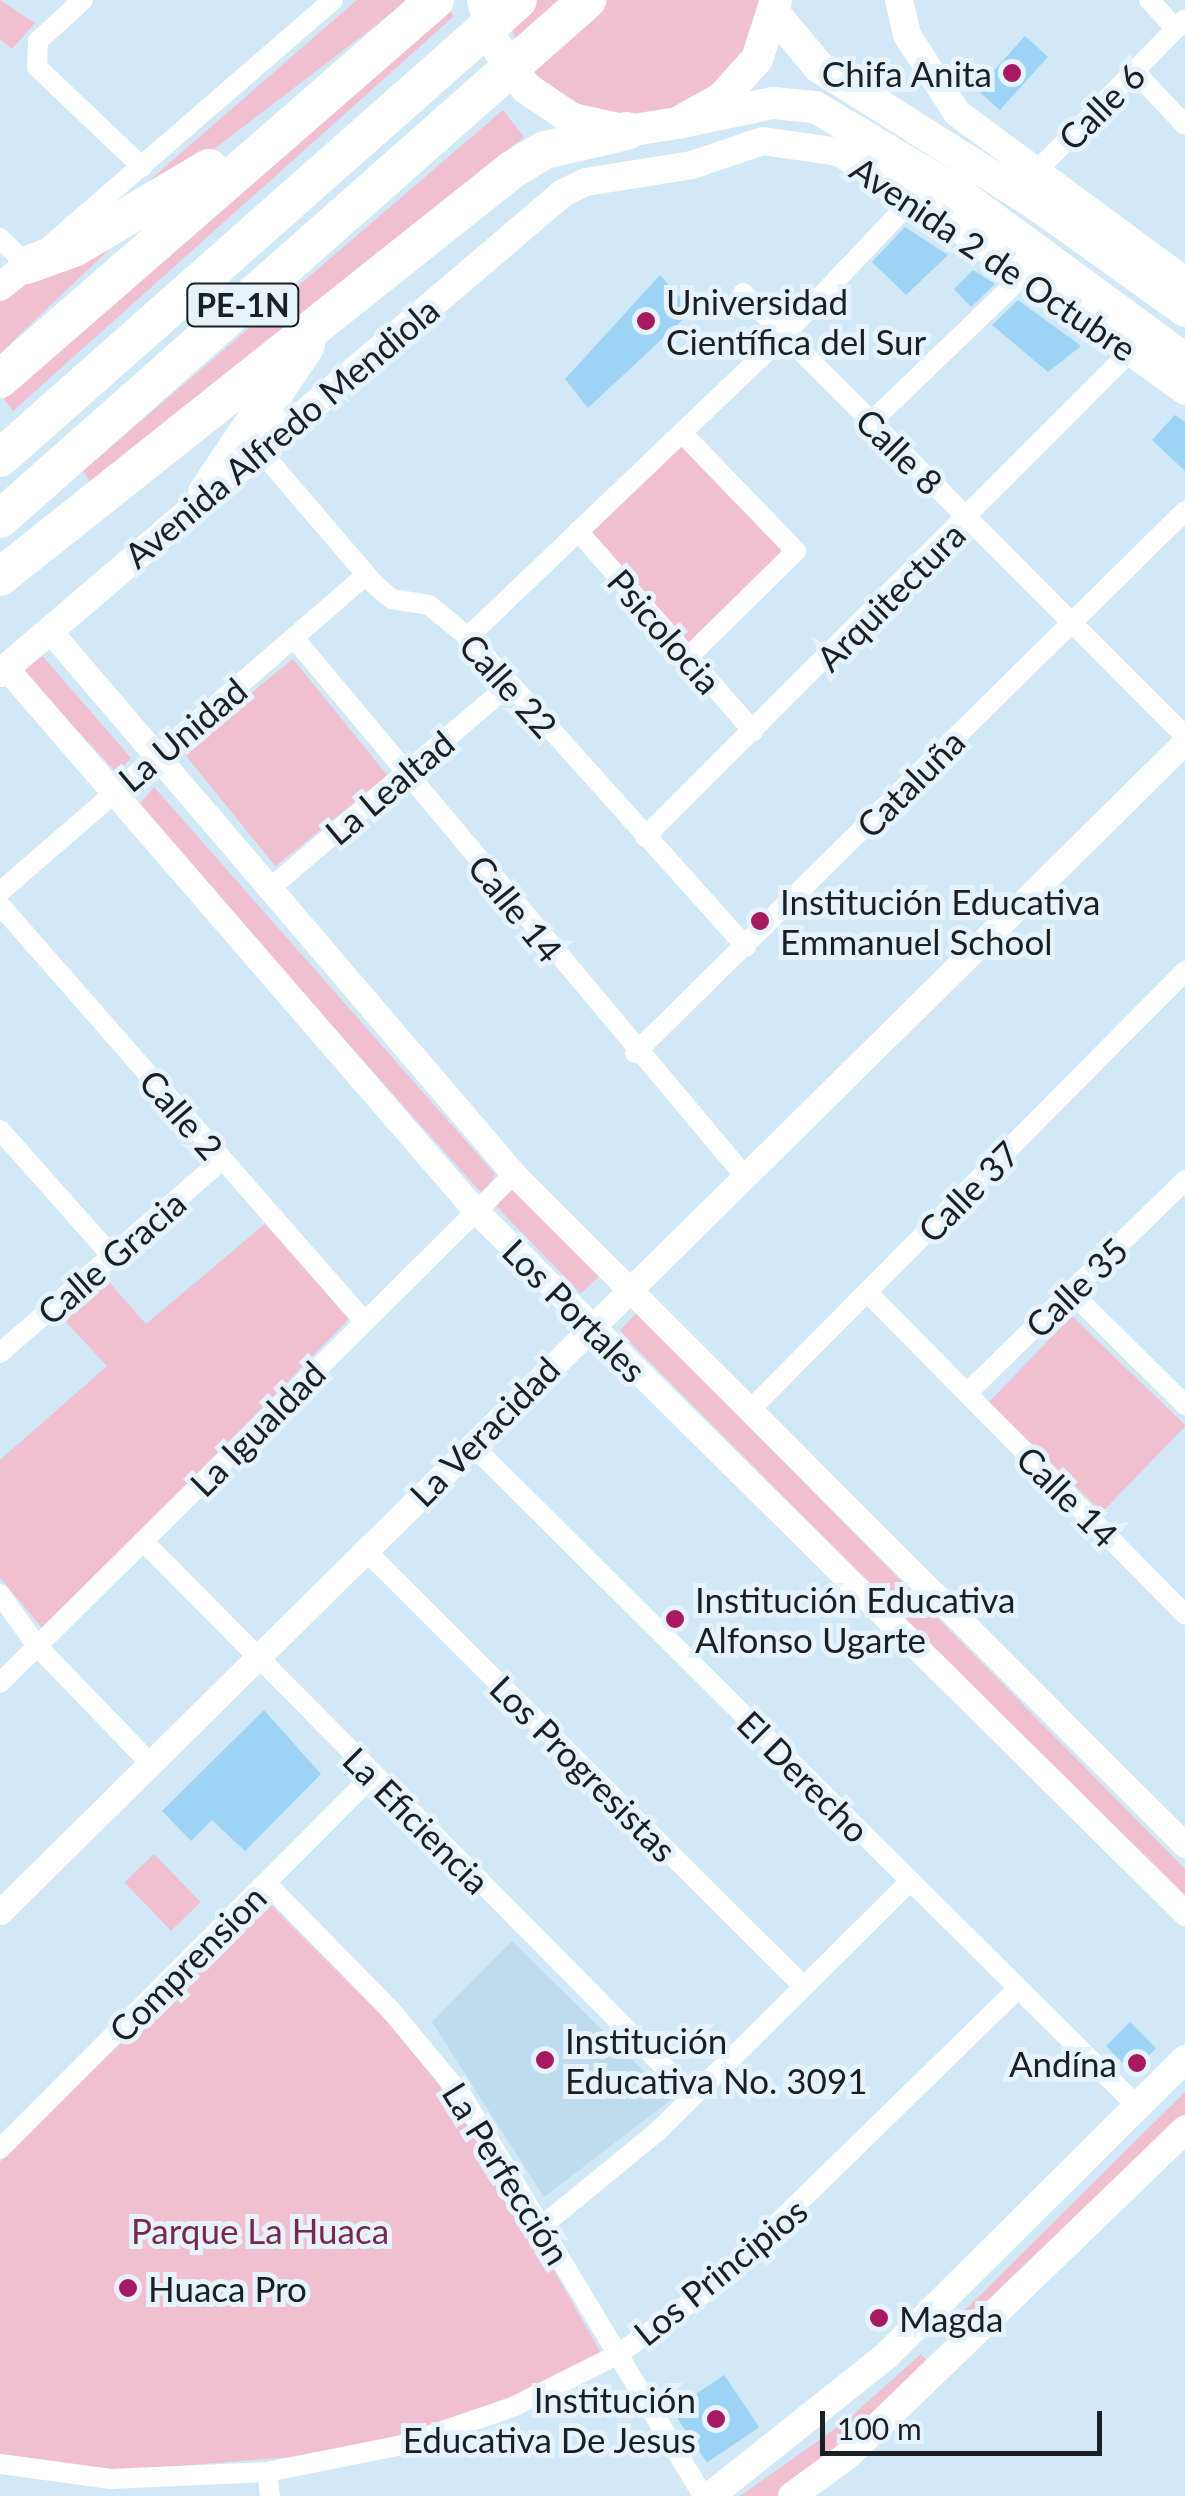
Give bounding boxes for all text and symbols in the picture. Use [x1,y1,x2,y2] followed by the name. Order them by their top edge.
[821,52,992,94] place label: Chifa Anita
[1049,54,1153,158] street label: Calle 6
[1001,62,1023,84] marker: Chifa Anita
[843,147,1145,369] street label: Avenida 2 de Octubre
[186,278,300,332] road number: PE-1N
[666,280,926,362] place label: Universidad Científica del Sur
[115,288,447,576] street label: Avenida Alfredo Mendiola
[635,310,657,332] marker: Universidad Científica del Sur
[848,399,952,503] street label: Calle 8
[807,513,973,679] street label: Arquitectura
[600,560,730,702] street label: Psicolocia
[451,624,567,746] street label: Calle 22
[109,668,255,800] street label: La Unidad
[847,720,973,846] street label: Cataluña
[316,721,462,853] street label: La Lealtad
[460,846,572,970] street label: Calle 14
[780,880,1100,962] place label: Institución Educativa Emmanuel School
[749,910,771,932] marker: Institución Educativa Emmanuel School
[132,1061,232,1167] street label: Calle 2
[909,1132,1027,1250] street label: Calle 37
[28,1181,194,1333] street label: Calle Gracia
[1016,1228,1136,1346] street label: Calle 35
[495,1230,655,1390] street label: Los Portales
[400,1347,568,1515] street label: La Veracidad
[181,1352,333,1504] street label: La Igualdad
[1009,1437,1127,1555] street label: Calle 14
[695,1578,1015,1660] place label: Institución Educativa Alfonso Ugarte
[664,1608,686,1630] marker: Institución Educativa Alfonso Ugarte
[482,1666,686,1870] street label: Los Progresistas
[730,1702,878,1850] street label: El Derecho
[335,1738,499,1902] street label: La Eficiencia
[100,1876,274,2050] street label: Comprension
[565,2019,868,2101] place label: Institución Educativa No. 3091
[1009,2042,1117,2084] place label: Andína
[534,2049,556,2071] marker: Institución Educativa No. 3091
[1126,2052,1148,2074] marker: Andína
[434,2074,580,2272] street label: La Perfección
[625,2189,815,2353] street label: Los Principios
[131,2209,389,2251] park label: Parque La Huaca
[148,2267,307,2309] place label: Huaca Pro
[117,2277,139,2299] marker: Huaca Pro
[899,2297,1003,2339] place label: Magda
[868,2307,890,2329] marker: Magda
[402,2378,696,2460] place label: Institución Educativa De Jesus
[825,2391,1108,2453] scale bar
[705,2408,727,2430] marker: Institución Educativa De Jesus
[837,2410,922,2446] text: 100 m

